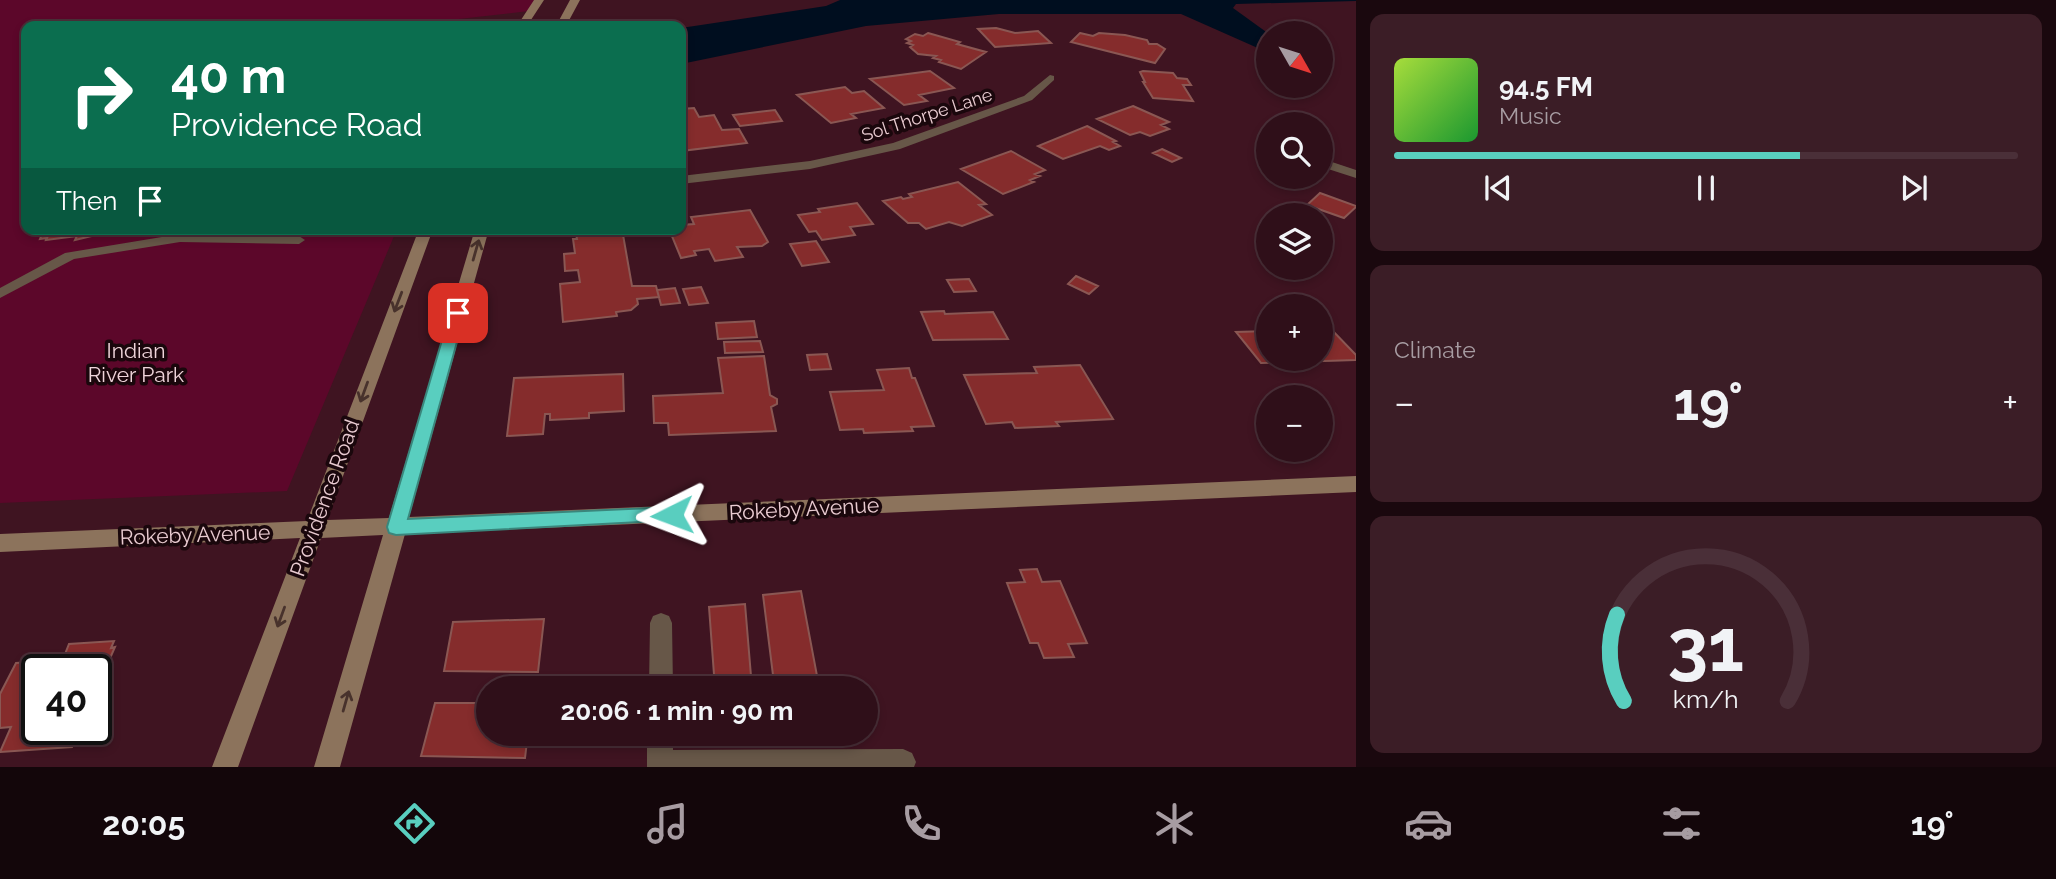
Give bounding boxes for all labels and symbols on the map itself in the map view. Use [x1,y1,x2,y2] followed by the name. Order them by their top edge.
[1256,21,1334,98] north arrow
[859,83,995,146] street label: Sol Thorpe Lane
[470,239,483,261] one-way arrow
[428,283,488,343] pin
[391,290,403,312] one-way arrow
[88,338,184,387] park label: Indian River Park
[357,381,369,403] one-way arrow
[285,416,365,580] street label: Providence Road
[635,478,709,552] position arrow
[728,492,880,525] street label: Rokeby Avenue
[119,519,271,550] street label: Rokeby Avenue
[273,606,286,628] one-way arrow
[21,654,112,745] speed limit sign: 40
[340,691,353,713] one-way arrow

